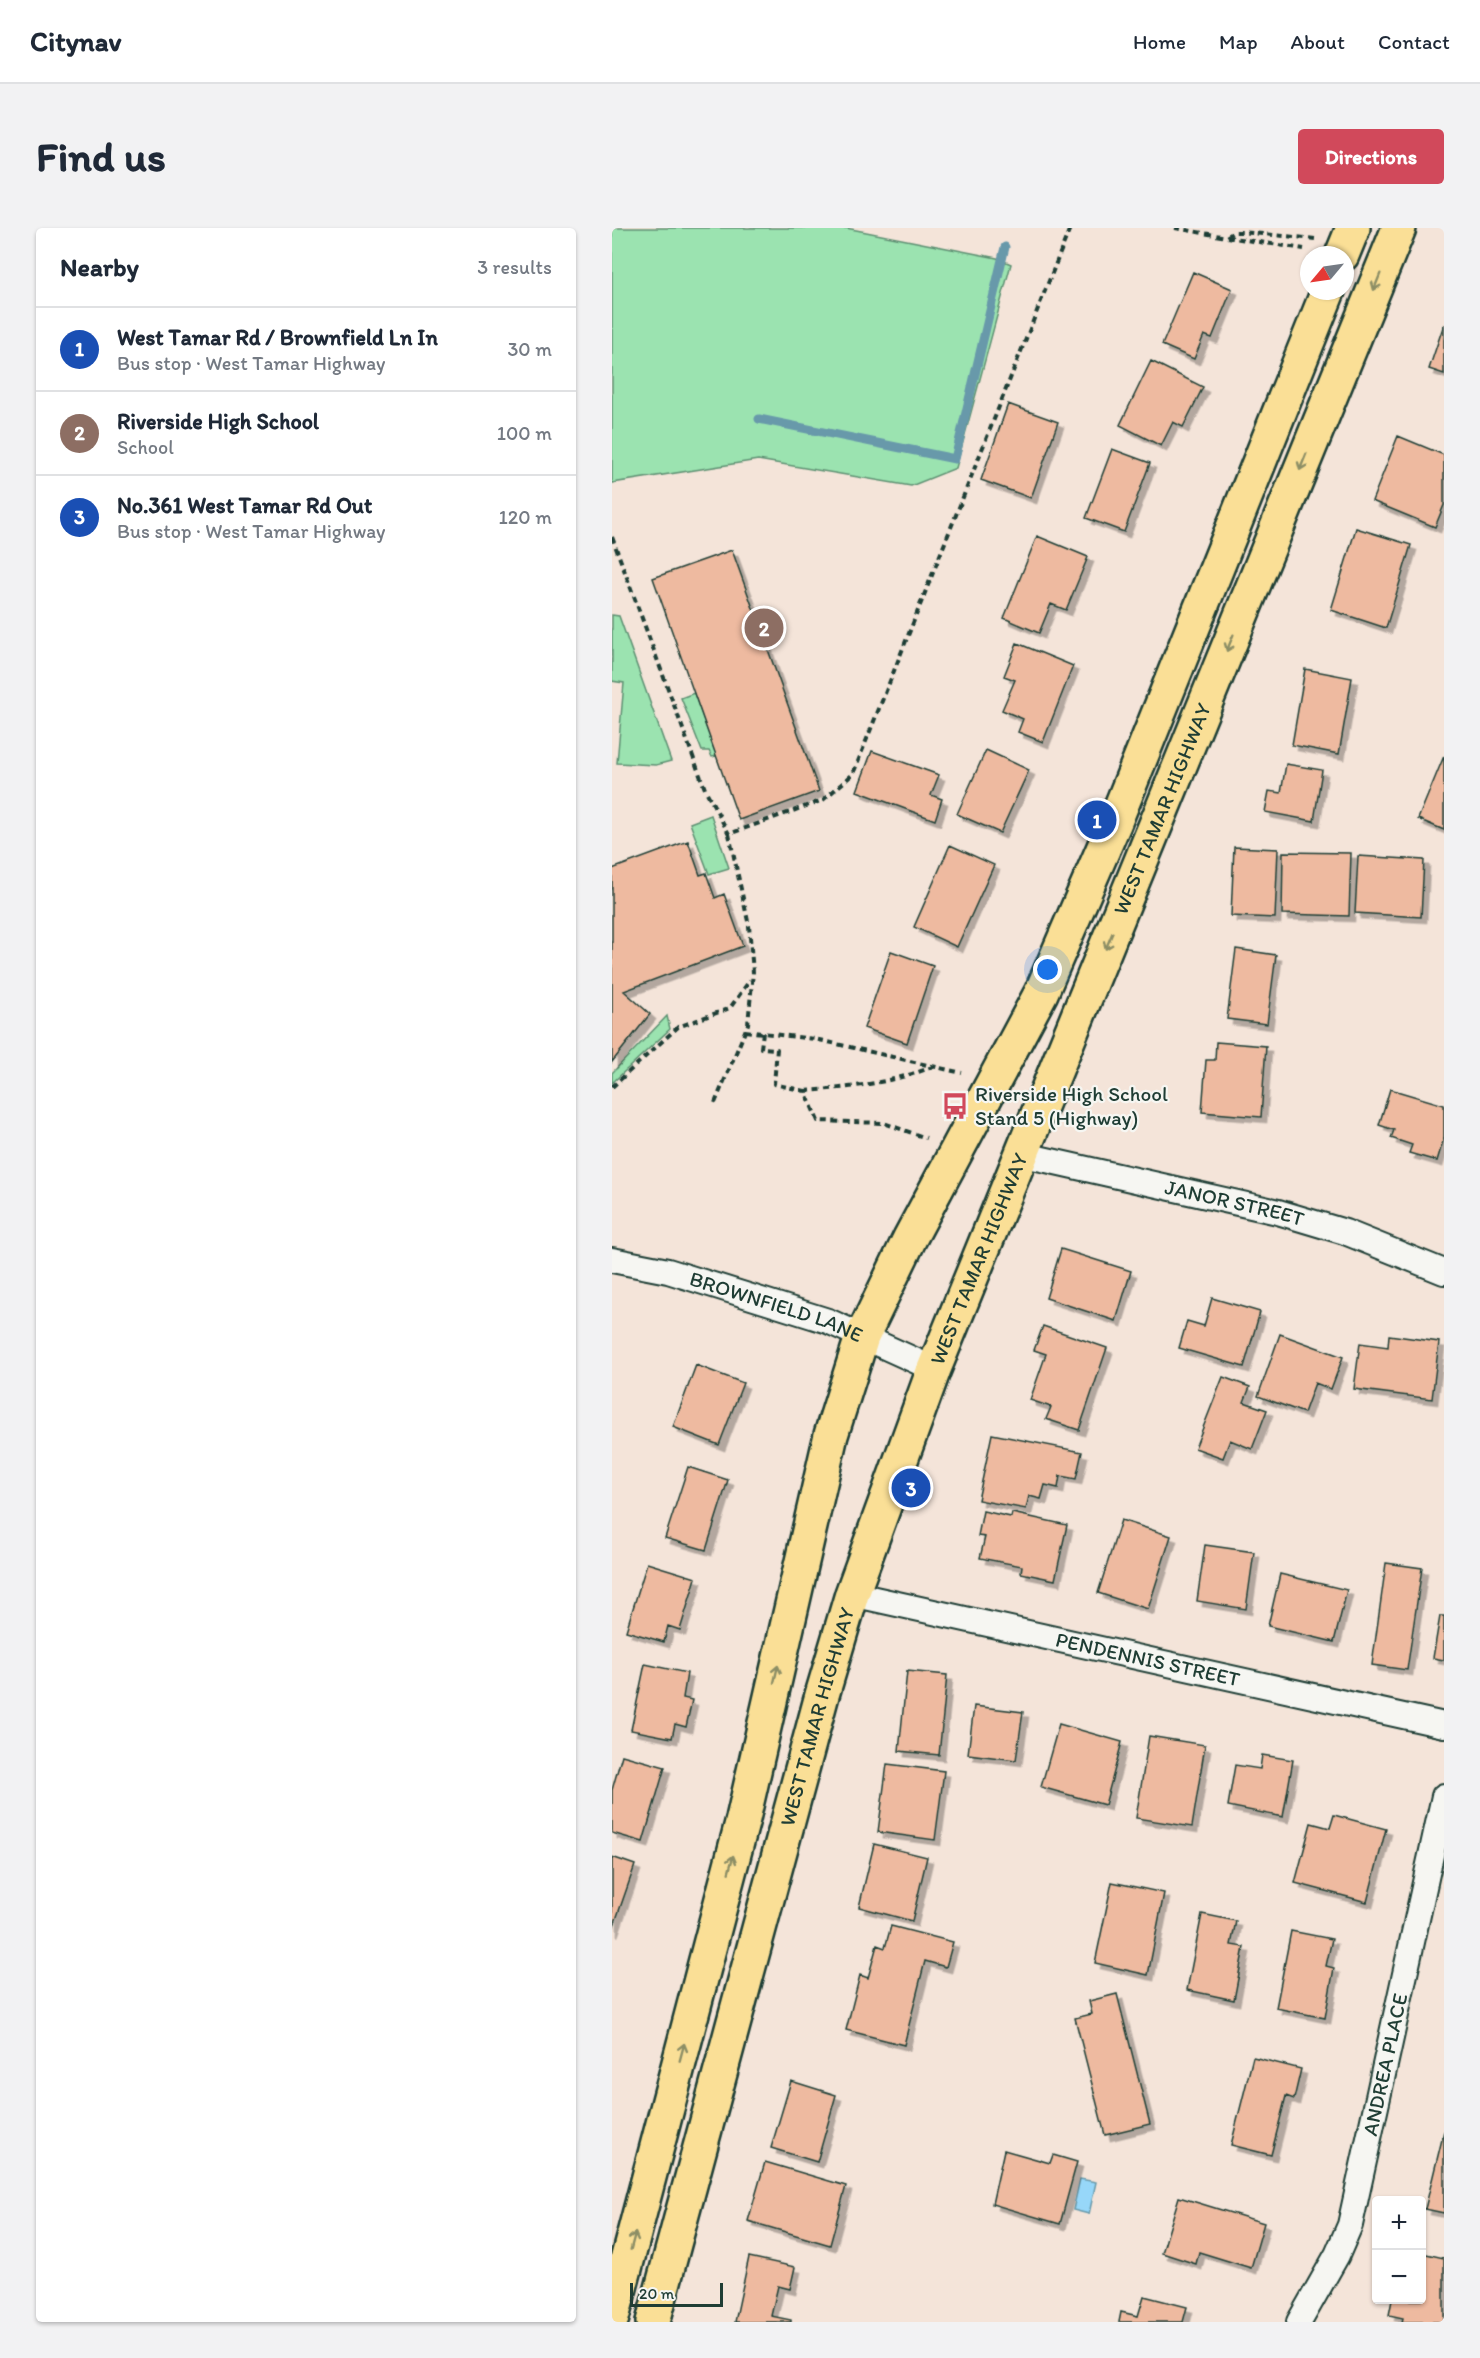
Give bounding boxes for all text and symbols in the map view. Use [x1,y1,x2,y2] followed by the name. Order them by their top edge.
[30,24,121,58] text: Citynav
[1133,29,1186,54] text: Home
[1219,29,1258,54] text: Map
[1291,29,1345,54] text: About
[1378,29,1450,54] text: Contact
[1298,129,1444,184] button: Directions
[36,131,166,182] text: Find us
[1300,246,1354,300] north arrow
[60,251,139,283] text: Nearby
[477,255,552,279] text: 3 results
[1371,272,1382,291] one-way arrow
[117,324,438,351] text: West Tamar Rd / Brownfield Ln In
[75,337,84,361] text: 1
[507,337,552,361] text: 30 m
[117,351,386,375] text: Bus stop · West Tamar Highway
[117,408,319,435] text: Riverside High School
[74,421,85,445] text: 2
[497,421,552,445] text: 100 m
[117,435,174,459] text: School
[1297,453,1308,471] one-way arrow
[117,492,372,519] text: No.361 West Tamar Rd Out
[74,505,85,529] text: 3
[499,505,552,529] text: 120 m
[117,519,386,543] text: Bus stop · West Tamar Highway
[744,606,784,650] pin: 2
[1224,633,1235,652] one-way arrow
[1108,699,1216,918] street label: WEST TAMAR HIGHWAY
[1078,798,1116,842] pin: 1
[1103,931,1114,949] one-way arrow
[1033,955,1062,984] your location
[975,1081,1168,1130] place label: Riverside High School Stand 5 (Highway)
[940,1091,970,1121] bus stop icon: Riverside High School Stand 5 (Highway)
[924,1149,1033,1368] street label: WEST TAMAR HIGHWAY
[1163,1174,1307,1231] street label: JANOR STREET
[687,1266,867,1347] street label: BROWNFIELD LANE
[892,1466,930,1510] pin: 3
[774,1604,859,1829] street label: WEST TAMAR HIGHWAY
[1054,1626,1243,1692] street label: PENDENNIS STREET
[771,1665,783,1684] one-way arrow
[726,1854,737,1873] one-way arrow
[1357,1991,1412,2138] street label: ANDREA PLACE
[677,2043,688,2062] one-way arrow
[1372,2196,1426,2304] map controls
[1372,2196,1426,2250] button: +
[628,2232,639,2251] one-way arrow
[1372,2250,1426,2304] button: −
[630,2280,723,2308] scale bar
[639,2284,674,2303] text: 20 m

